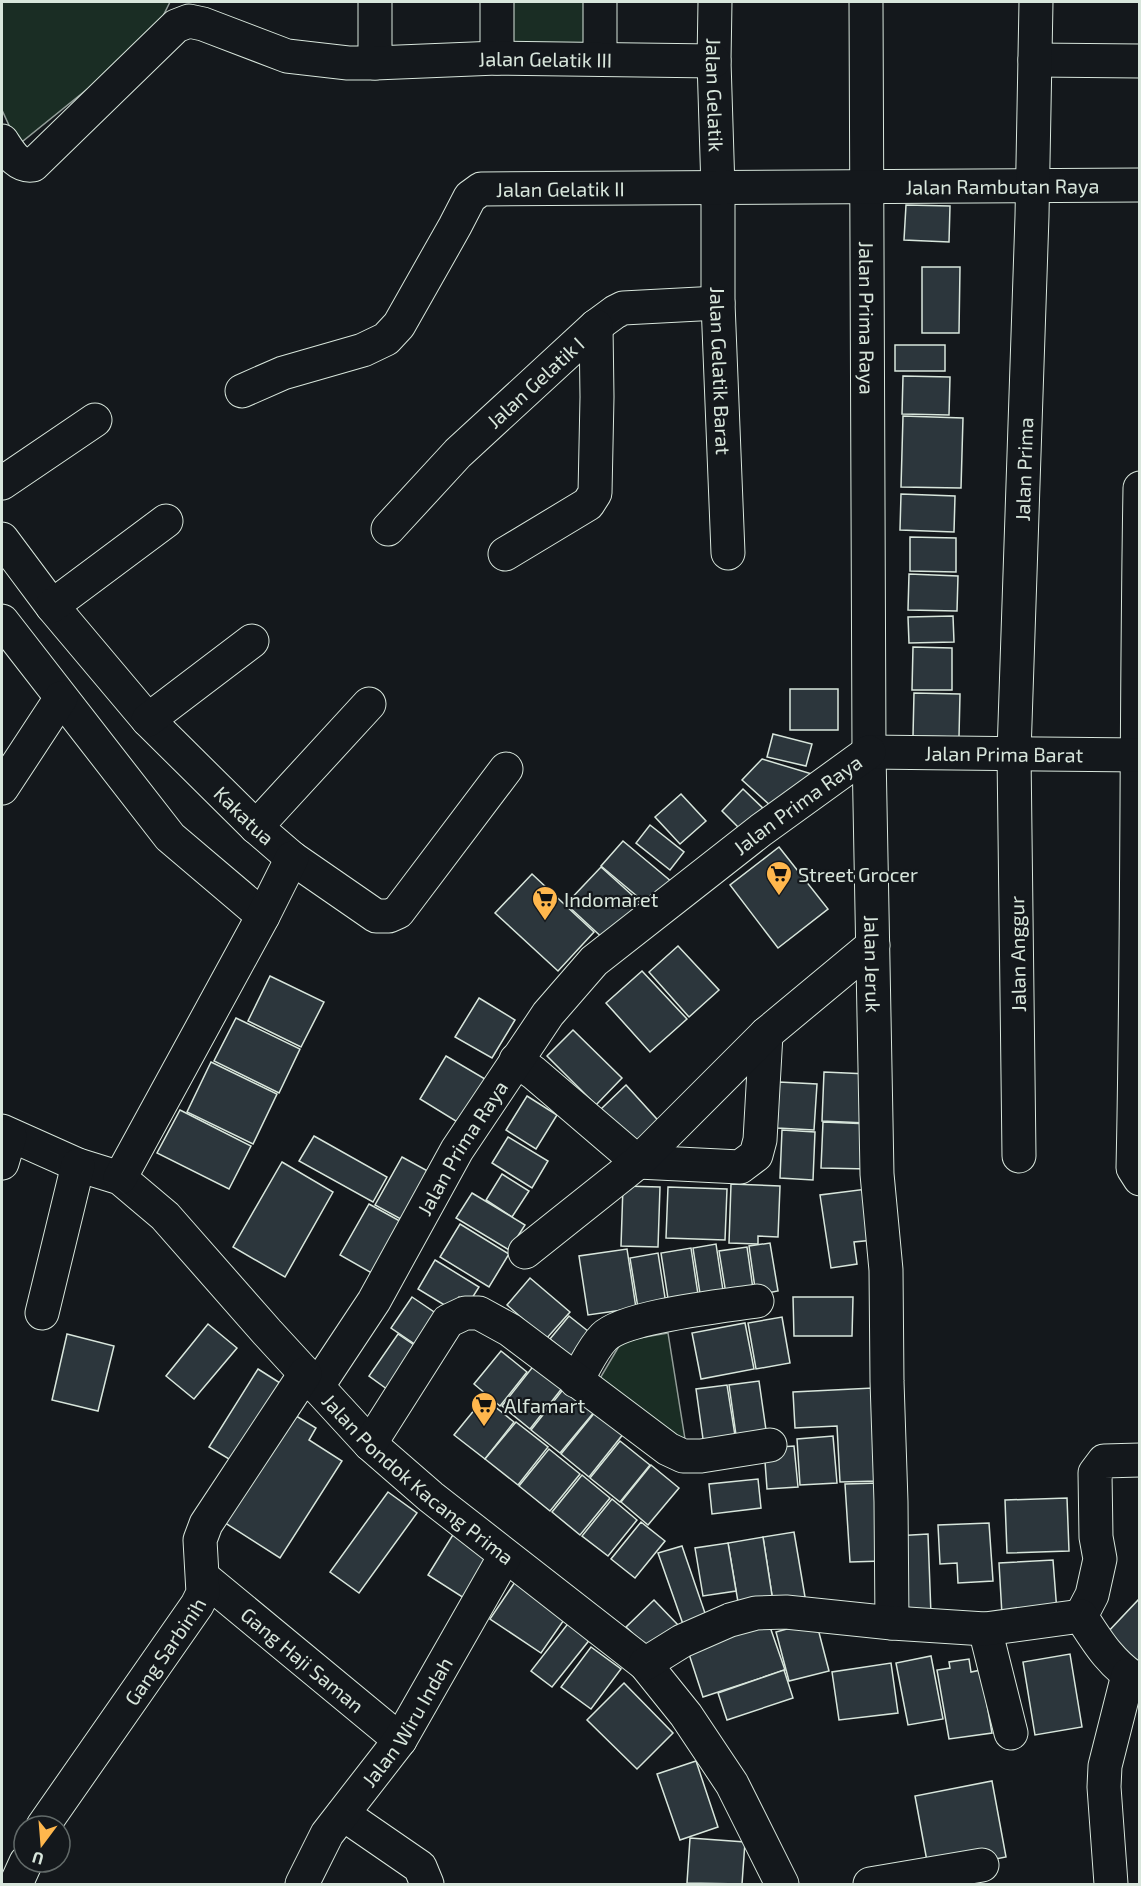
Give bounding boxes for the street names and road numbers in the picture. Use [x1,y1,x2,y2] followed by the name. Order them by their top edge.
[702,38,729,152] street label: Jalan Gelatik
[478,46,612,72] street label: Jalan Gelatik III
[905,173,1099,198] street label: Jalan Rambutan Raya
[496,176,625,201] street label: Jalan Gelatik II
[855,241,880,395] street label: Jalan Prima Raya
[706,287,736,456] street label: Jalan Gelatik Barat
[482,332,589,433] street label: Jalan Gelatik I
[1010,417,1037,522] street label: Jalan Prima
[925,741,1084,766] street label: Jalan Prima Barat
[728,749,866,859] street label: Jalan Prima Raya
[209,781,279,849] street label: Kakatua
[1004,896,1030,1012] street label: Jalan Anggur
[860,915,886,1013] street label: Jalan Jeruk
[412,1076,512,1219] street label: Jalan Prima Raya
[318,1389,519,1569] street label: Jalan Pondok Kacang Prima
[119,1594,211,1710] street label: Gang Sarbinih
[236,1602,369,1717] street label: Gang Haji Saman
[356,1653,457,1791] street label: Jalan Wiru Indah

